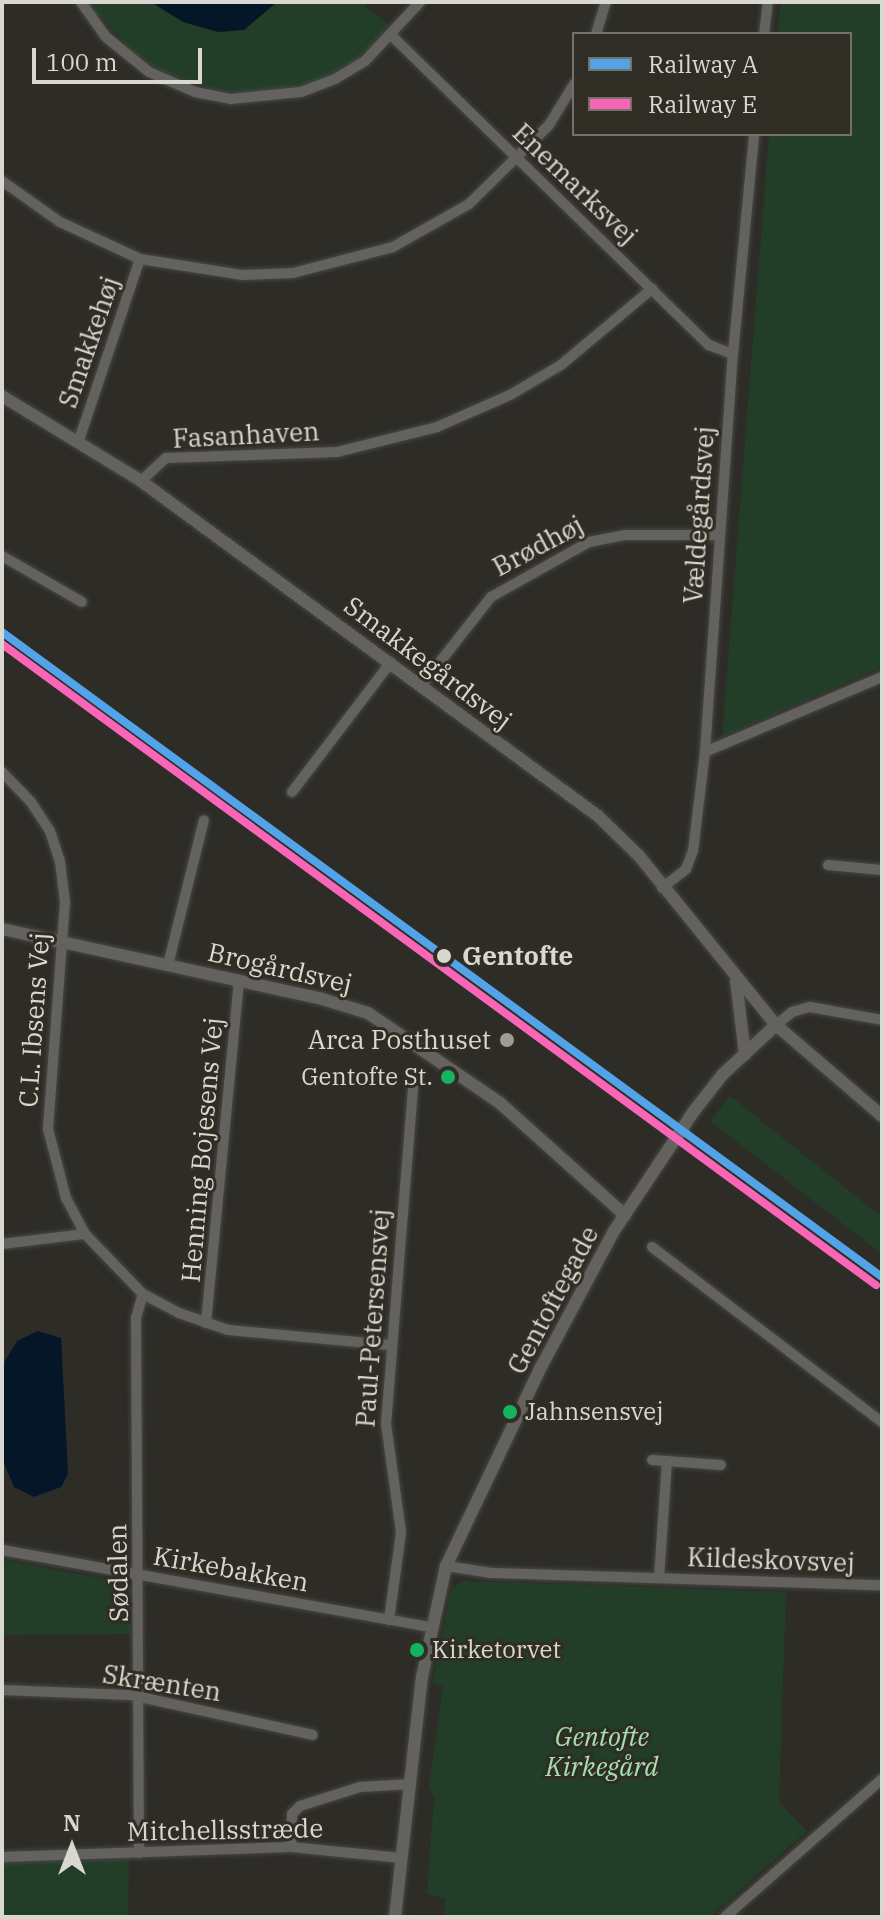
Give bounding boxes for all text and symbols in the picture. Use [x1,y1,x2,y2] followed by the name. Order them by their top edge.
[36,32,206,82] scale bar
[572,32,852,136] legend
[46,46,118,78] text: 100 m
[648,48,758,80] text: Railway A
[648,88,757,120] text: Railway E
[506,117,644,251] street label: Enemarksvej
[52,272,126,412] street label: Smakkehøj
[172,416,320,454] street label: Fasanhaven
[677,425,721,605] street label: Vældegårdsvej
[487,509,589,583] street label: Brødhøj
[338,590,518,736] street label: Smakkegårdsvej
[12,931,56,1109] street label: C.L. Ibsens Vej
[205,936,355,1000] street label: Brogårdsvej
[462,940,573,972] place label: Gentofte
[433,945,455,967] marker: Gentofte
[175,1016,229,1284] street label: Henning Bojesens Vej
[308,1024,491,1056] place label: Arca Posthuset
[498,1031,516,1049] marker: Arca Posthuset
[301,1063,433,1091] place label: Gentofte St.
[440,1069,456,1085] marker: Gentofte St.
[350,1207,396,1429] street label: Paul-Petersensvej
[501,1221,605,1379] street label: Gentoftegade
[525,1398,663,1426] place label: Jahnsensvej
[502,1404,518,1420] marker: Jahnsensvej
[102,1523,134,1623] street label: Sødalen
[151,1540,311,1598] street label: Kirkebakken
[687,1541,855,1579] street label: Kildeskovsvej
[432,1636,561,1664] place label: Kirketorvet
[409,1642,425,1658] marker: Kirketorvet
[100,1658,224,1708] street label: Skrænten
[546,1721,658,1782] park label: Gentofte Kirkegård
[32,1807,112,1887] north arrow
[63,1808,81,1837] text: N
[127,1813,323,1847] street label: Mitchellsstræde

